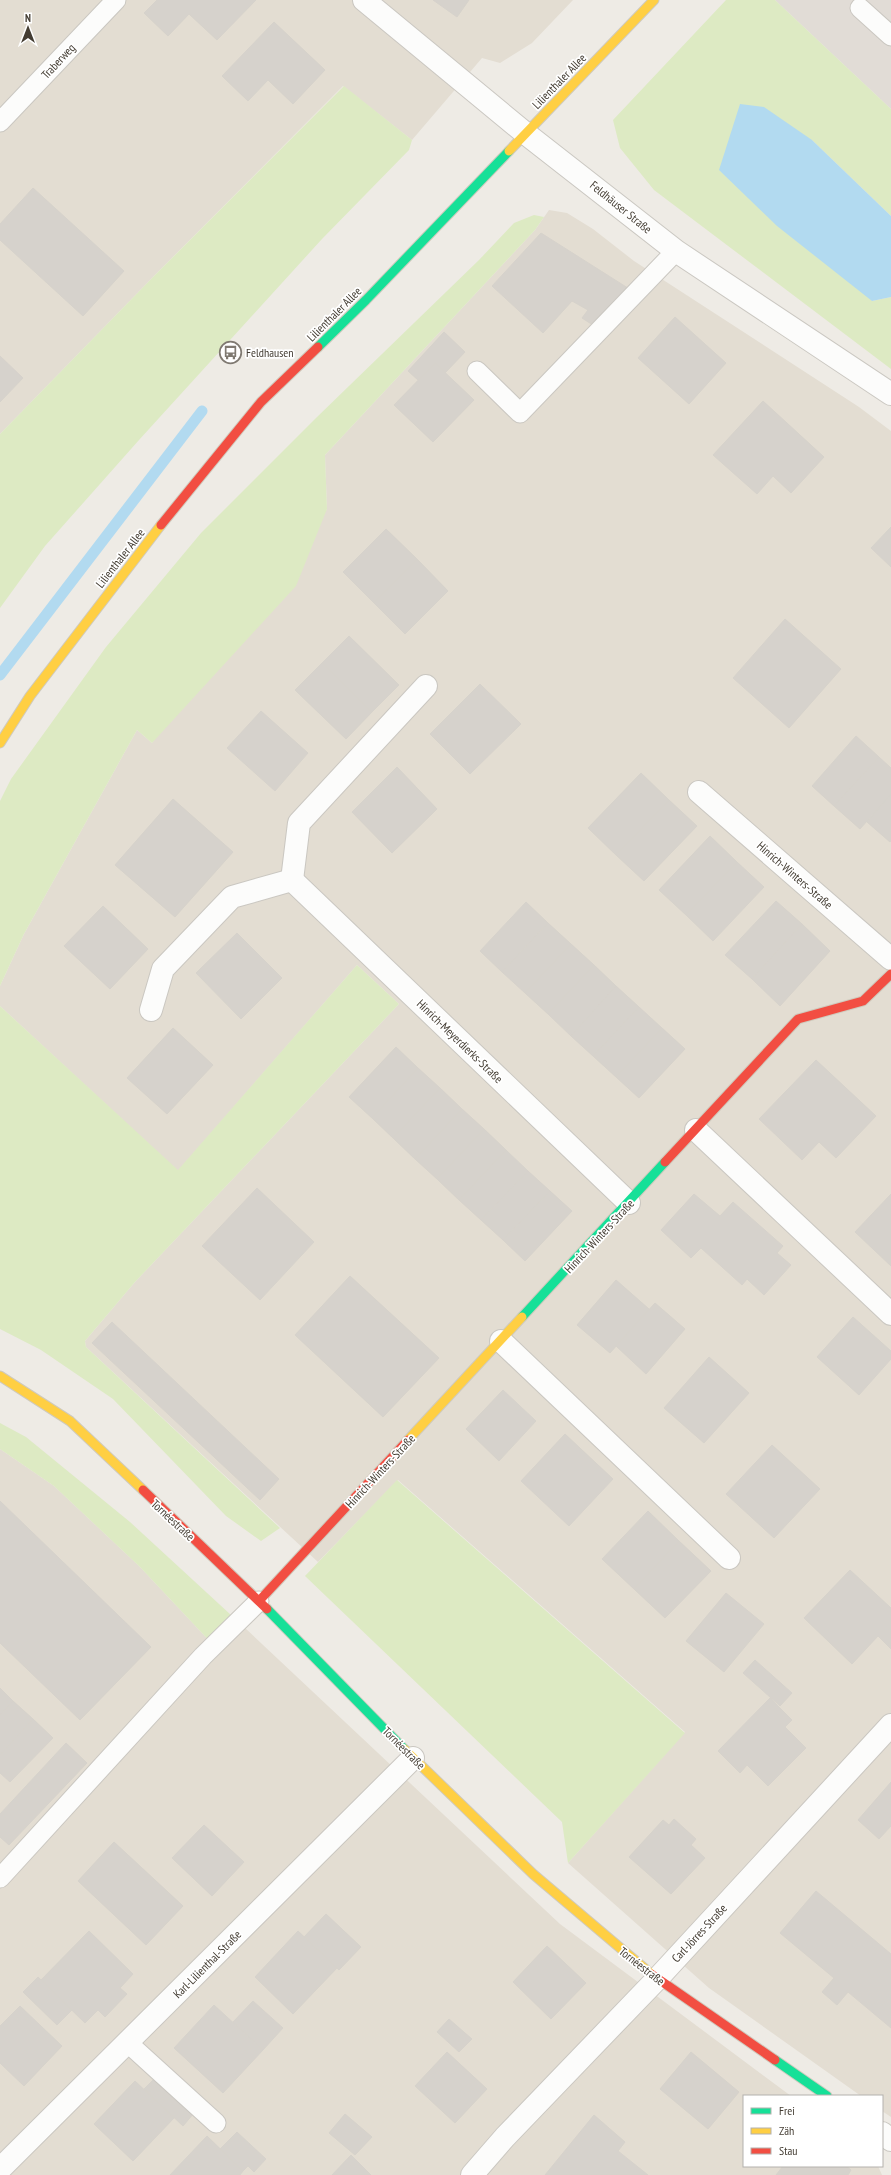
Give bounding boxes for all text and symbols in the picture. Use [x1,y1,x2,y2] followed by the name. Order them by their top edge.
[8,8,48,48] north arrow
[25,11,31,25] text: N
[38,40,78,82] street label: Traberweg
[529,50,589,112] street label: Lilienthaler Allee
[587,177,655,237] street label: Feldhäuser Straße
[304,284,364,344] street label: Lilienthaler Allee
[217,339,243,365] bus stop icon: Feldhausen
[246,345,293,360] place label: Feldhausen
[92,525,148,591] street label: Lilienthaler Allee
[754,838,836,912] street label: Hinrich-Winters-Straße
[414,996,506,1086] street label: Hinrich-Meyerdierks-Straße
[561,1196,637,1276] street label: Hinrich-Winters-Straße
[342,1431,418,1511] street label: Hinrich-Winters-Straße
[148,1496,198,1544] street label: Tornéestraße
[380,1724,428,1772] street label: Tornéestraße
[668,1901,730,1965] street label: Carl-Jörres-Straße
[170,1927,244,2001] street label: Karl-Lilienthal-Straße
[616,1943,668,1989] street label: Tornéestraße
[743,2095,883,2167] legend
[779,2103,795,2118] text: Frei
[779,2123,794,2138] text: Zäh
[779,2143,797,2158] text: Stau

